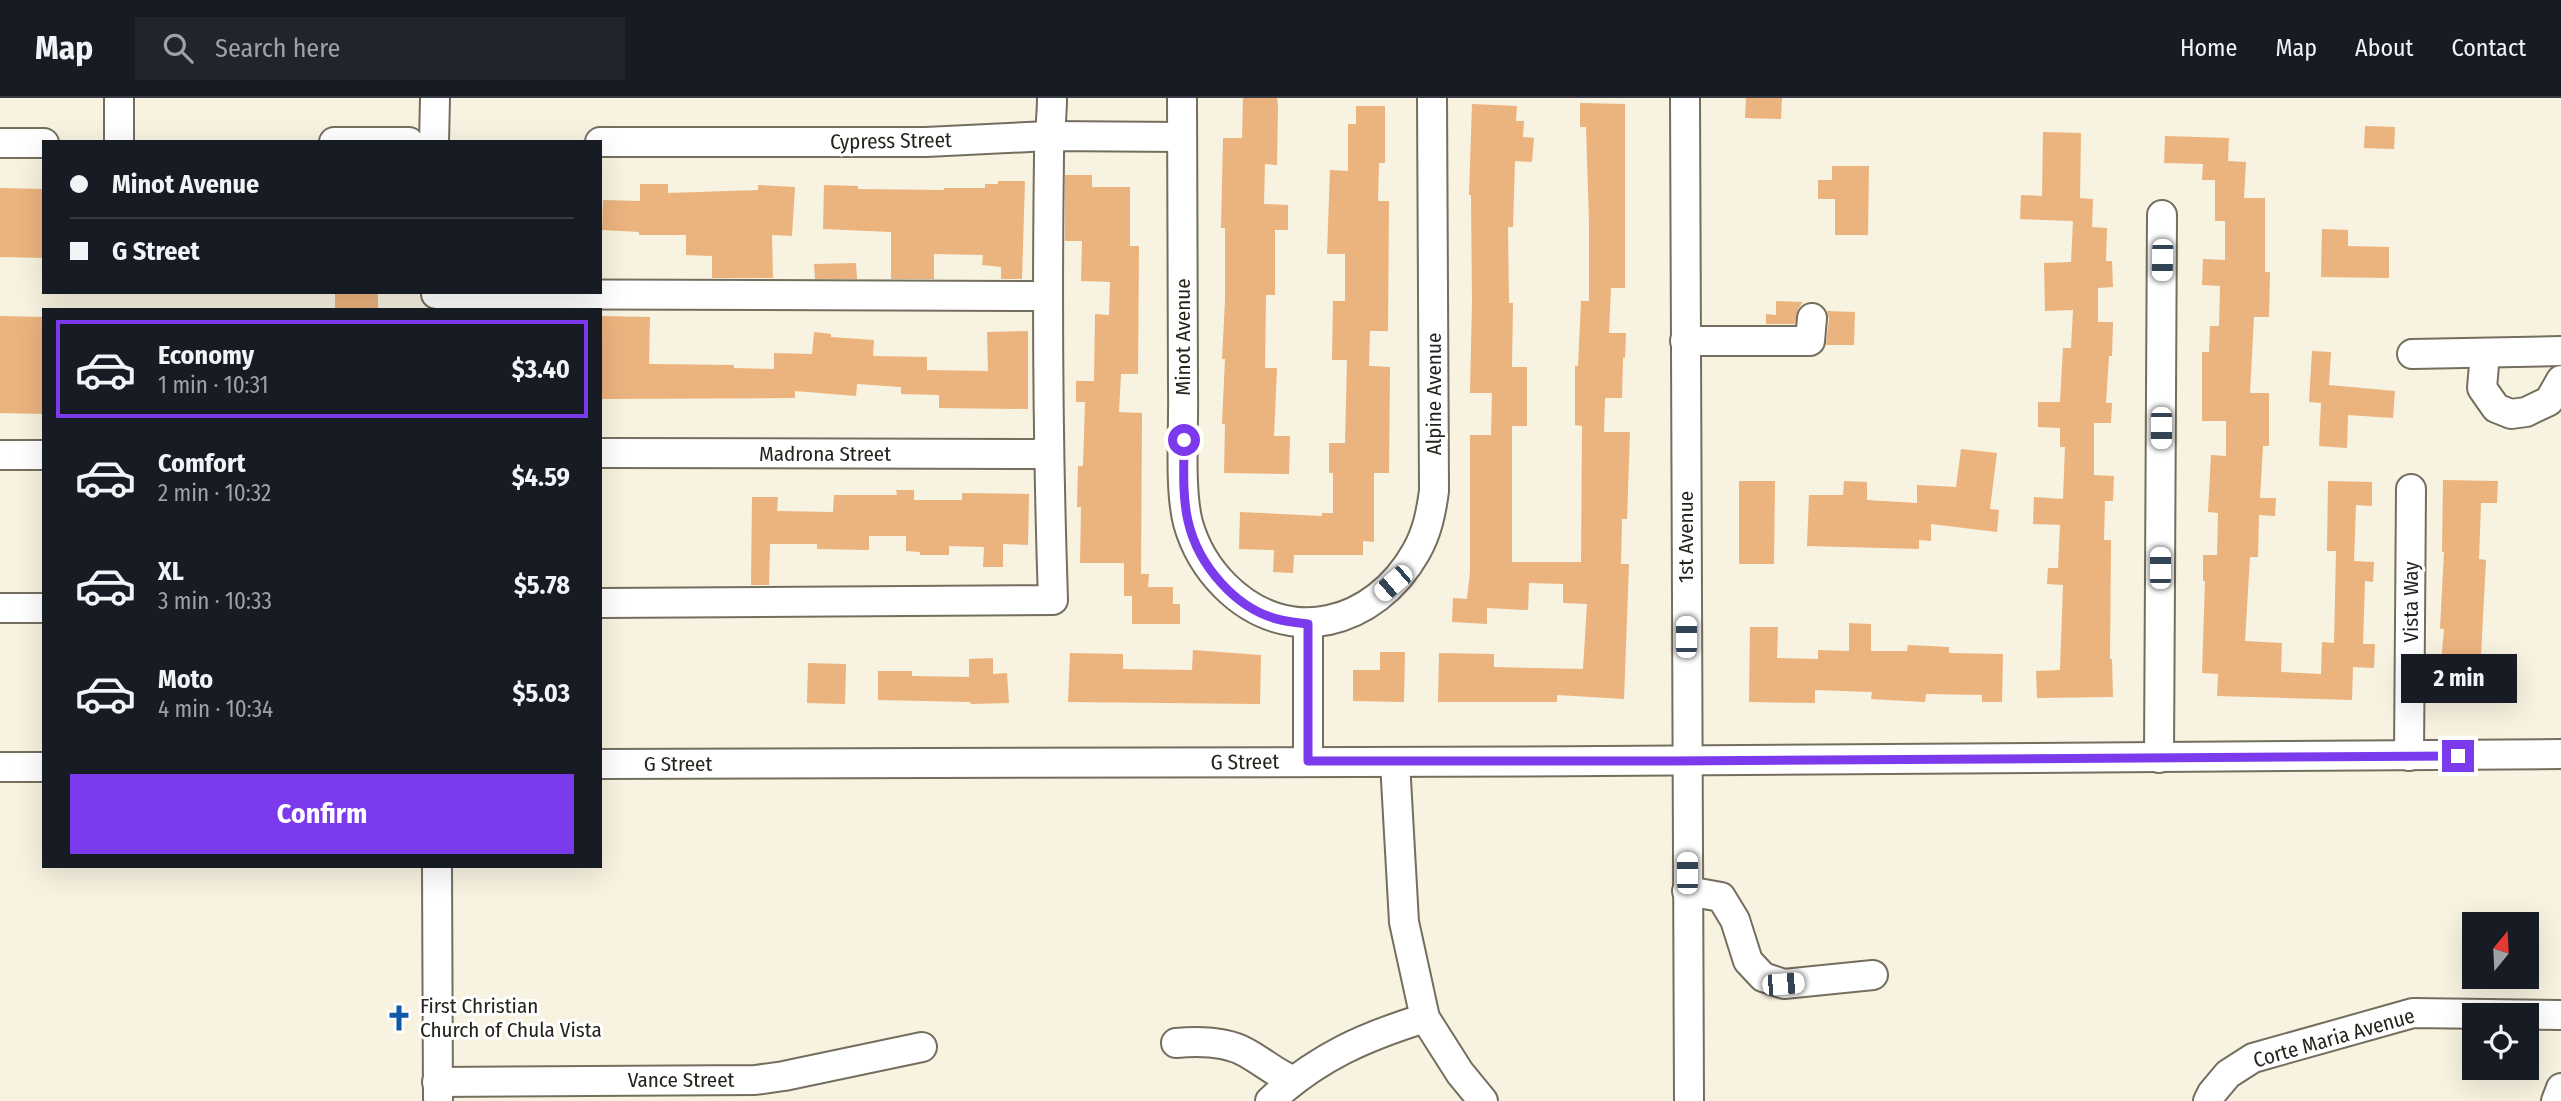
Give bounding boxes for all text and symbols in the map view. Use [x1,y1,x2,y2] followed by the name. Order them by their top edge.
[135,17,625,80] search box
[35,28,93,68] text: Map
[159,29,197,67] icon: search
[215,33,340,64] text: Search here
[2180,34,2237,62] text: Home
[2275,34,2317,62] text: Map
[2355,34,2413,62] text: About
[2451,34,2526,62] text: Contact
[830,127,952,155] street label: Cypress Street
[112,169,259,200] text: Minot Avenue
[112,236,200,267] text: G Street
[2152,239,2173,281] car
[1170,278,1196,396] street label: Minot Avenue
[1421,333,1447,455] street label: Alpine Avenue
[74,338,137,401] icon: car
[158,340,254,371] text: Economy
[512,354,570,385] text: $3.40
[158,371,269,399] text: 1 min · 10:31
[2151,407,2172,449] car
[1168,424,1200,456] route start
[759,441,891,467] street label: Madrona Street
[74,446,137,509] icon: car
[158,448,246,479] text: Comfort
[512,462,570,493] text: $4.59
[158,479,271,507] text: 2 min · 10:32
[1673,491,1699,583] street label: 1st Avenue
[2150,547,2171,589] car
[74,554,137,617] icon: car
[158,556,184,587] text: XL
[1371,561,1416,605] car
[2398,561,2424,643] street label: Vista Way
[514,570,570,601] text: $5.78
[158,587,272,615] text: 3 min · 10:33
[1676,616,1697,658] car
[2400,654,2516,704] callout: 2 min
[74,662,137,725] icon: car
[158,664,213,695] text: Moto
[2434,664,2485,692] text: 2 min
[512,678,570,709] text: $5.03
[158,695,273,723] text: 4 min · 10:34
[2442,740,2474,772] route end
[1210,748,1280,776] street label: G Street
[644,751,712,777] street label: G Street
[70,774,574,854] button: Confirm
[1677,852,1698,894] car
[2462,912,2539,989] north arrow
[2462,912,2539,1080] map controls
[1762,972,1805,996] car
[420,993,602,1043] place label: First Christian Church of Chula Vista
[384,1003,414,1033] church icon: First Christian Church of Chula Vista
[2250,1003,2418,1073] street label: Corte Maria Avenue
[2462,1003,2539,1080] button: locate
[628,1067,735,1093] street label: Vance Street

